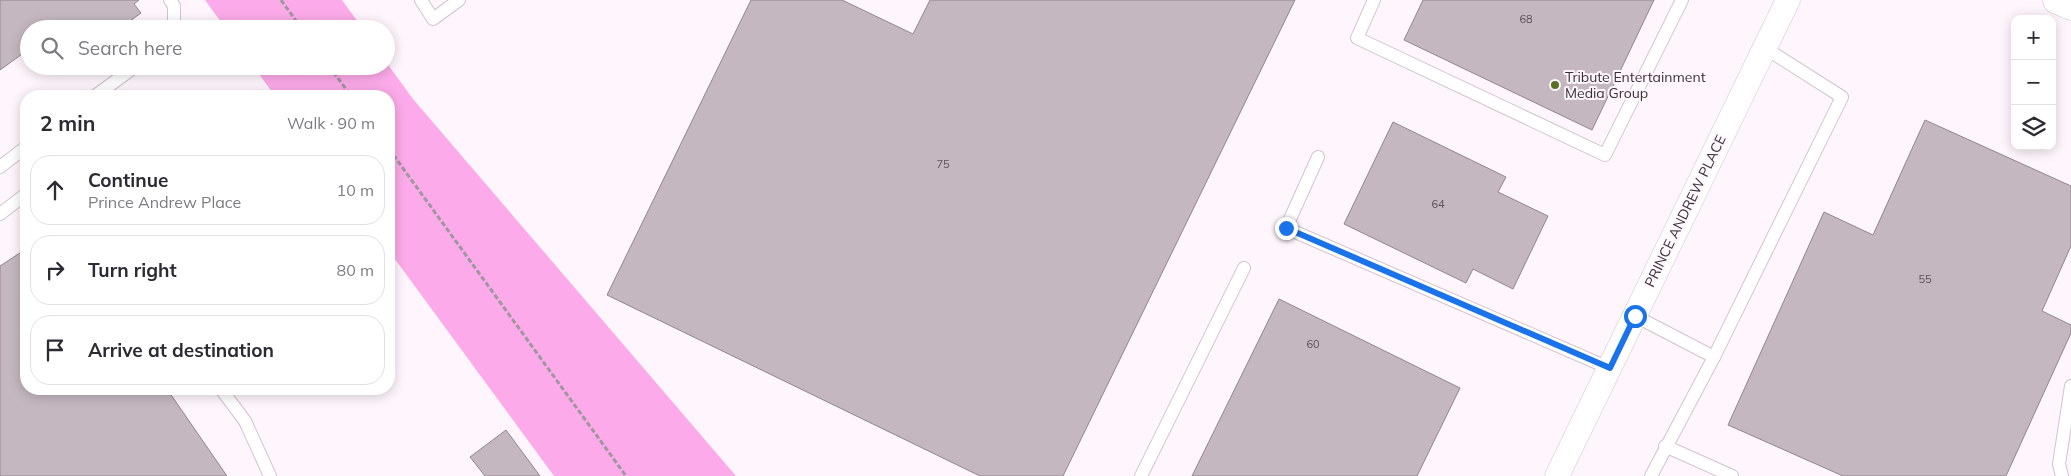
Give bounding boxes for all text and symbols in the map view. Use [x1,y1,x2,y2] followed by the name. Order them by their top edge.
[1519,12,1533,26] house number: 68
[2011,15,2056,150] map controls
[2011,15,2056,60] button: +
[20,20,395,75] search box
[38,34,66,62] icon: search
[78,36,182,60] text: Search here
[2011,60,2056,105] button: −
[1565,68,1706,102] place label: Tribute Entertainment Media Group
[1549,79,1561,91] marker: Tribute Entertainment Media Group
[2011,105,2056,150] button: layers
[40,110,95,136] text: 2 min
[287,113,375,133] text: Walk · 90 m
[1640,132,1730,290] street label: PRINCE ANDREW PLACE
[936,157,950,171] house number: 75
[88,168,168,192] text: Continue
[41,176,69,204] icon: ahead
[337,180,374,200] text: 10 m
[88,192,241,212] text: Prince Andrew Place
[1431,197,1445,211] house number: 64
[1275,217,1298,240] route end
[41,256,69,284] icon: right
[88,258,177,282] text: Turn right
[337,260,374,280] text: 80 m
[1918,272,1932,286] house number: 55
[1624,305,1647,328] route start
[41,336,69,364] icon: arrive
[1306,337,1320,351] house number: 60
[88,338,274,362] text: Arrive at destination

